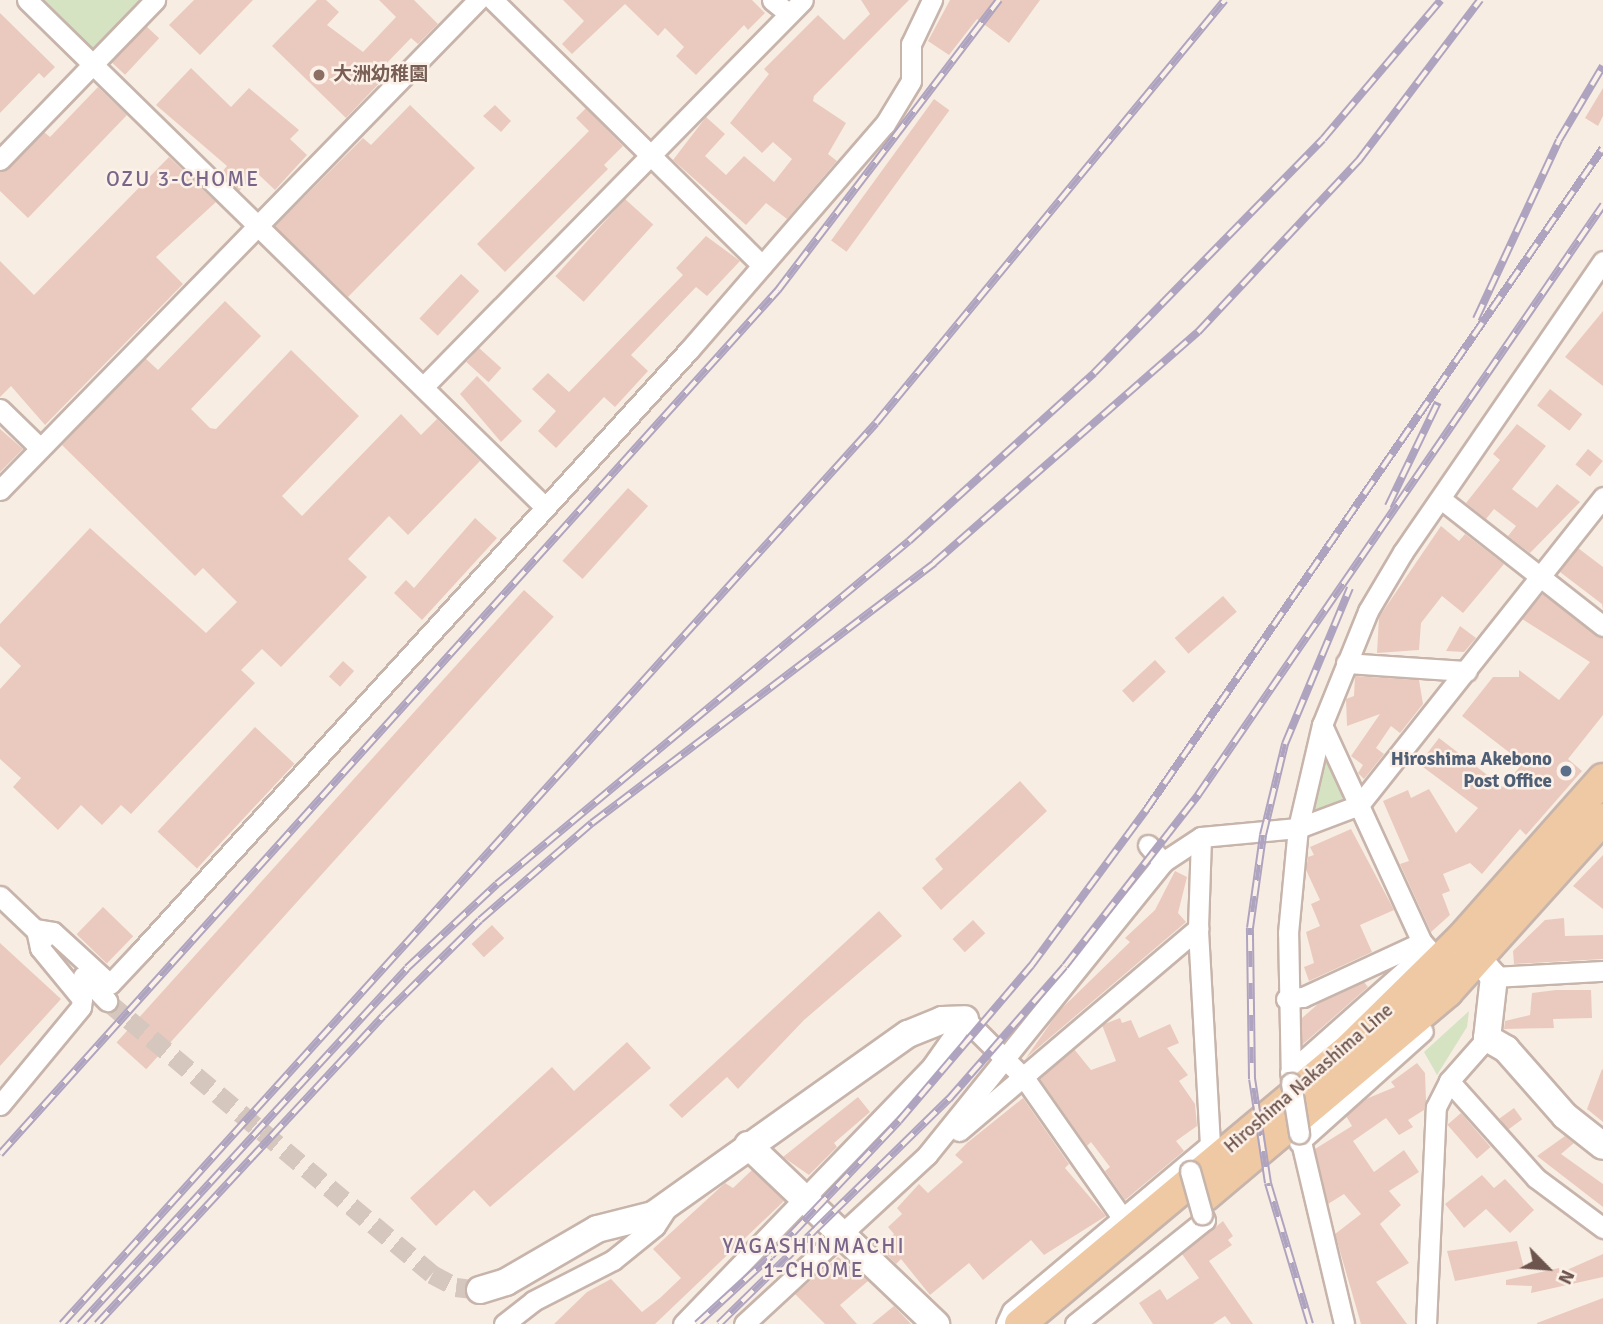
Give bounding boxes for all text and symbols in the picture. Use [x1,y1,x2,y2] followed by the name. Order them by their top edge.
[333,64,428,86] place label: 大洲幼稚園
[311,67,327,83] marker: 大洲幼稚園
[107,166,259,192] district label: OZU 3-CHOME
[1391,749,1552,793] place label: Hiroshima Akebono Post Office
[1558,763,1574,779] marker: Hiroshima Akebono Post Office
[1220,999,1398,1159] street label: Hiroshima Nakashima Line
[724,1233,904,1283] district label: YAGASHINMACHI 1-CHOME
[1512,1233,1582,1303] north arrow
[1552,1266,1580,1288] text: N

